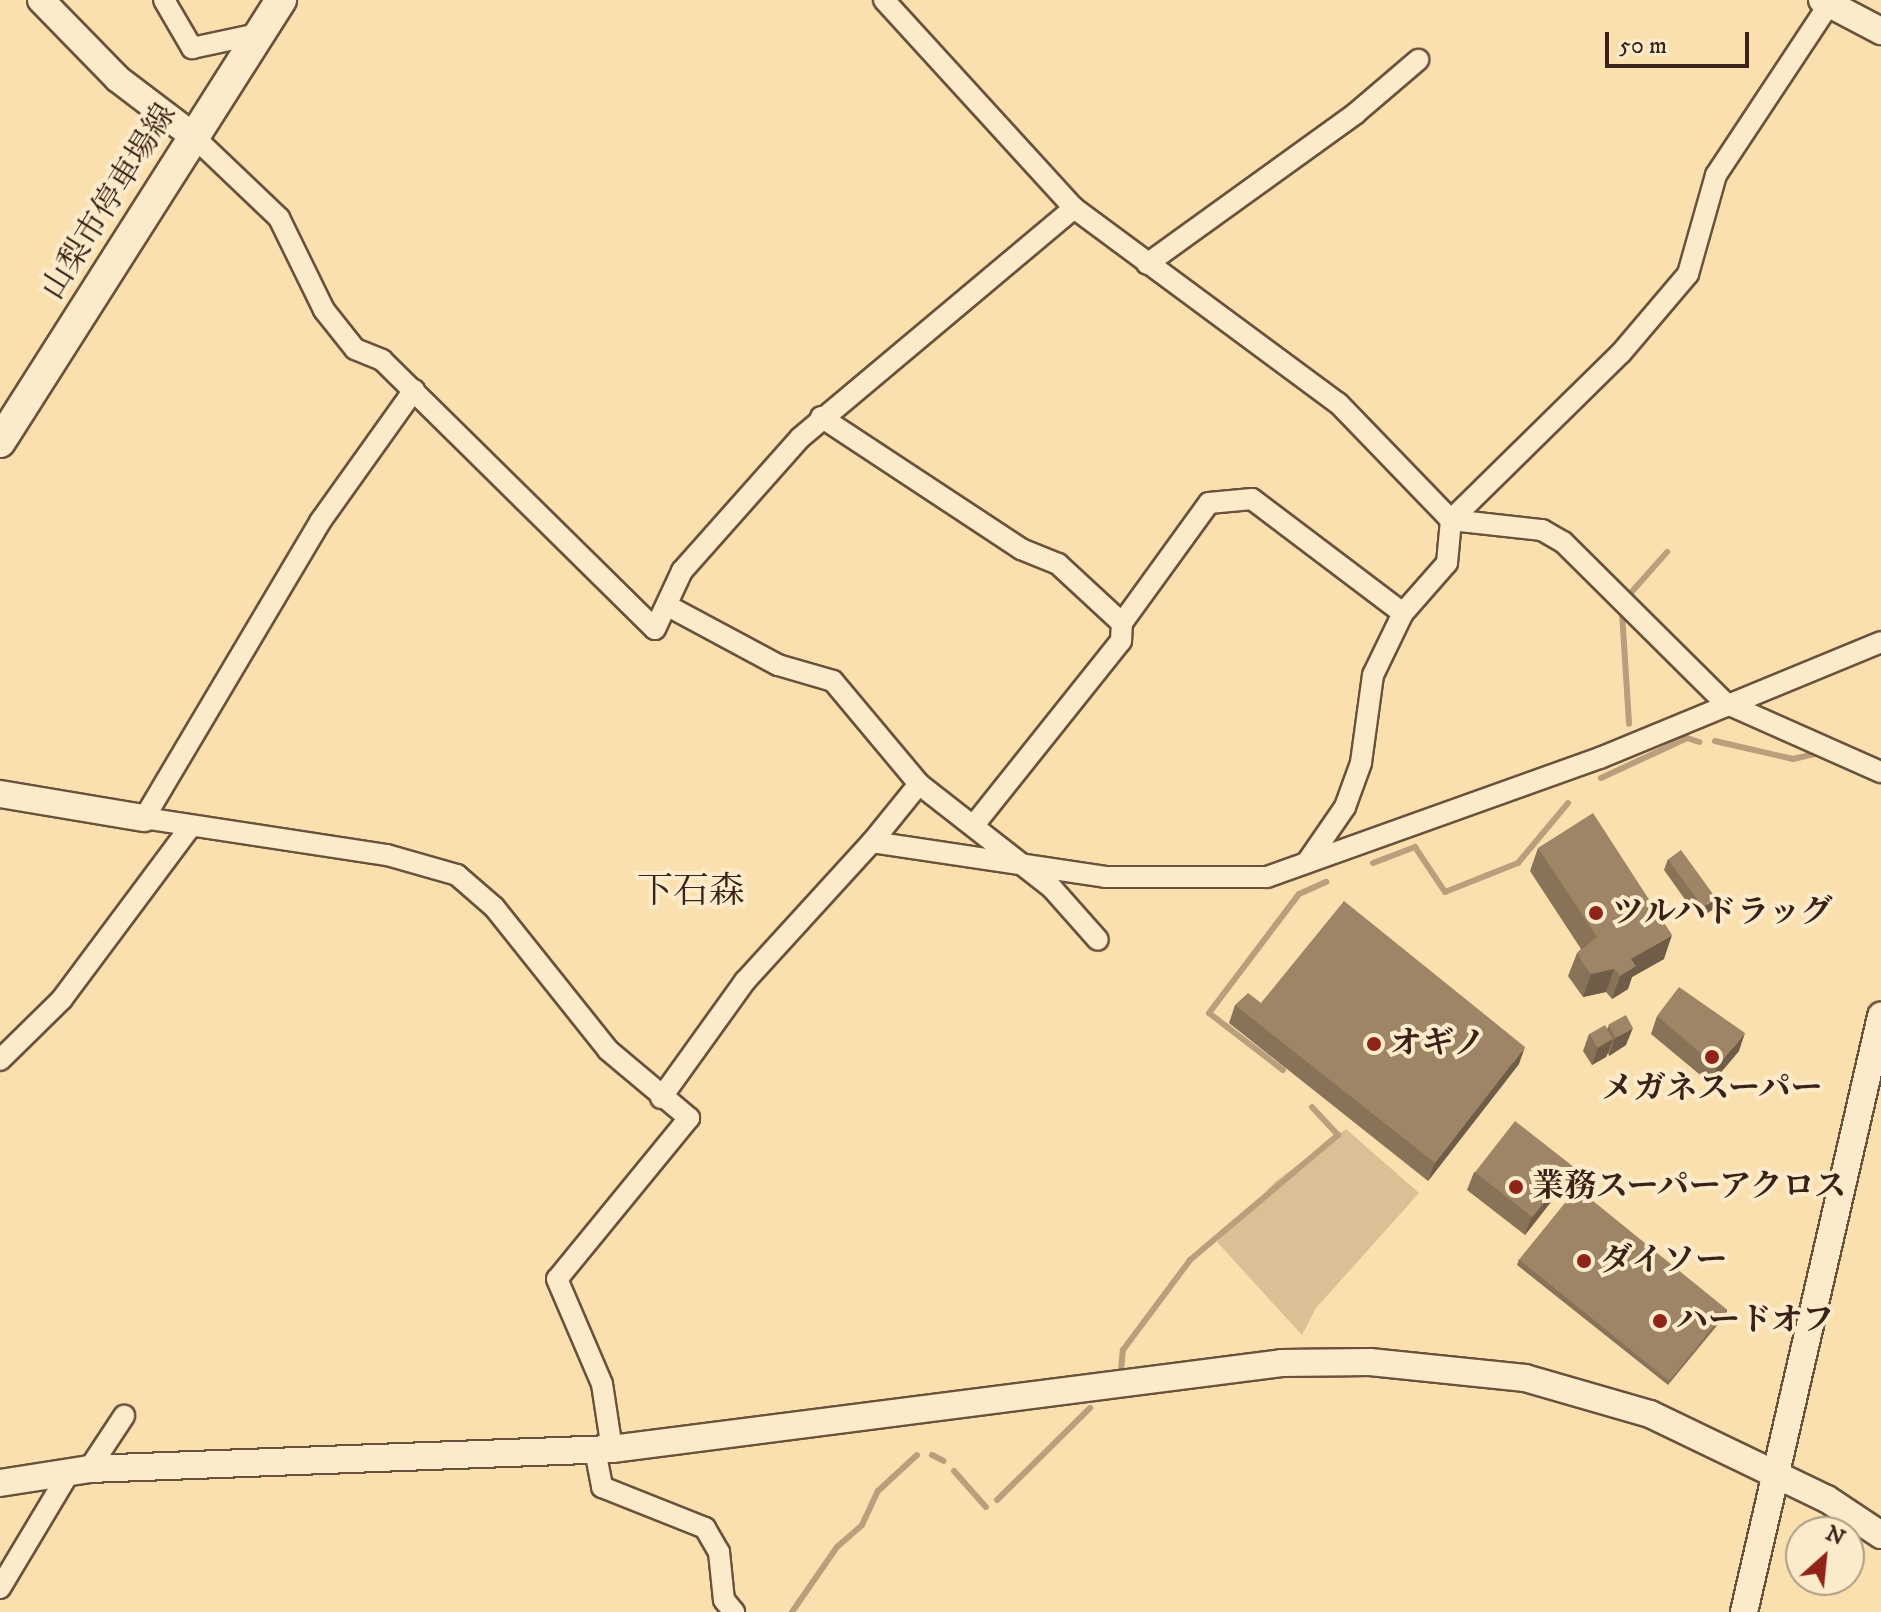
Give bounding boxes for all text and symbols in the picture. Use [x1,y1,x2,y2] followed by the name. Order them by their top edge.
[1609,16,1753,66] scale bar
[1619,31,1667,61] text: 50 m
[34,97,186,307] street label: 山梨市停車場線
[637,870,745,914] district label: 下石森
[1612,894,1836,932] place label: ツルハドラッグ
[1587,904,1605,922] marker: ツルハドラッグ
[1390,1025,1486,1063] place label: オギノ
[1365,1035,1383,1053] marker: オギノ
[1703,1048,1721,1066] marker: メガネスーパー
[1601,1070,1823,1108] place label: メガネスーパー
[1532,1168,1850,1206] place label: 業務スーパーアクロス
[1507,1178,1525,1196] marker: 業務スーパーアクロス
[1600,1242,1728,1280] place label: ダイソー
[1575,1252,1593,1270] marker: ダイソー
[1676,1302,1836,1340] place label: ハードオフ
[1651,1312,1669,1330] marker: ハードオフ
[1785,1516,1865,1596] north arrow
[1821,1520,1849,1552] text: N

